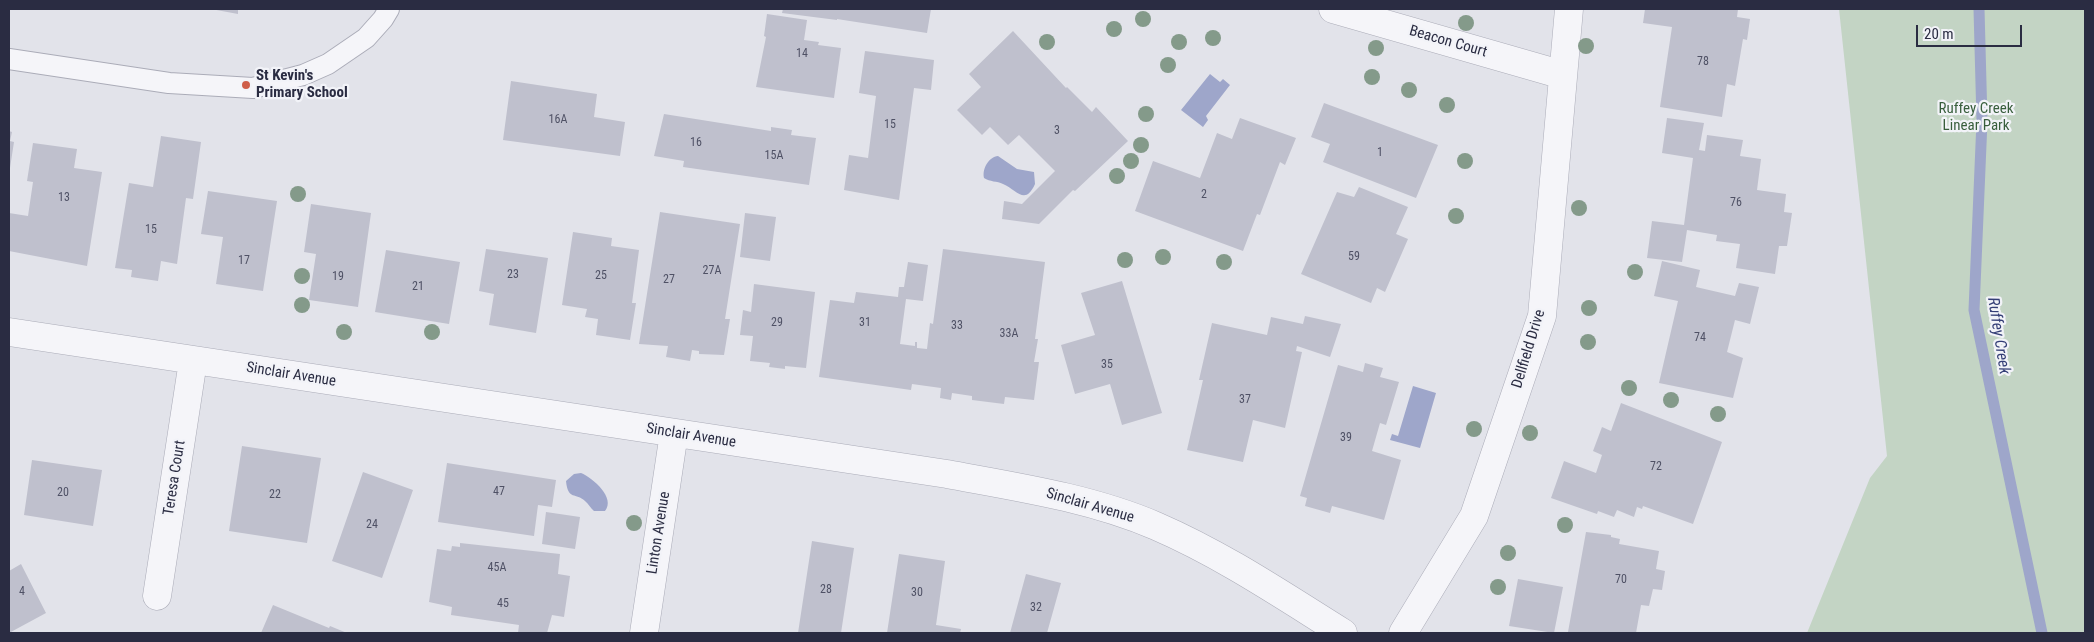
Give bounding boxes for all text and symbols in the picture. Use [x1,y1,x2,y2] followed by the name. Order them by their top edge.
[1919,15,2025,47] scale bar
[1407,22,1489,62] street label: Beacon Court
[1924,25,1954,43] text: 20 m
[796,47,808,61] house number: 14
[1697,55,1709,69] house number: 78
[256,67,348,102] place label: St Kevin's Primary School
[240,79,252,91] marker: St Kevin's Primary School
[1939,100,2013,135] park label: Ruffey Creek Linear Park
[549,113,567,127] house number: 16A
[884,118,896,132] house number: 15
[1054,124,1060,138] house number: 3
[690,136,702,150] house number: 16
[1377,146,1383,160] house number: 1
[765,149,783,163] house number: 15A
[1201,188,1207,202] house number: 2
[58,191,70,205] house number: 13
[1730,196,1742,210] house number: 76
[145,223,157,237] house number: 15
[1348,250,1360,264] house number: 59
[238,254,250,268] house number: 17
[703,264,721,278] house number: 27A
[507,268,519,282] house number: 23
[595,269,607,283] house number: 25
[332,270,344,284] house number: 19
[663,273,675,287] house number: 27
[412,280,424,294] house number: 21
[1982,296,2014,376] water label: Ruffey Creek
[1509,308,1549,390] street label: Dellfield Drive
[771,316,783,330] house number: 29
[859,316,871,330] house number: 31
[951,319,963,333] house number: 33
[1000,327,1018,341] house number: 33A
[1694,331,1706,345] house number: 74
[1101,358,1113,372] house number: 35
[245,359,337,391] street label: Sinclair Avenue
[1239,393,1251,407] house number: 37
[645,420,737,452] street label: Sinclair Avenue
[1340,431,1352,445] house number: 39
[160,439,190,517] street label: Teresa Court
[1650,460,1662,474] house number: 72
[493,485,505,499] house number: 47
[1044,485,1136,527] street label: Sinclair Avenue
[57,486,69,500] house number: 20
[269,488,281,502] house number: 22
[644,490,674,576] street label: Linton Avenue
[366,518,378,532] house number: 24
[488,561,506,575] house number: 45A
[1615,573,1627,587] house number: 70
[820,583,832,597] house number: 28
[19,585,25,599] house number: 4
[911,586,923,600] house number: 30
[497,597,509,611] house number: 45
[1030,601,1042,615] house number: 32

